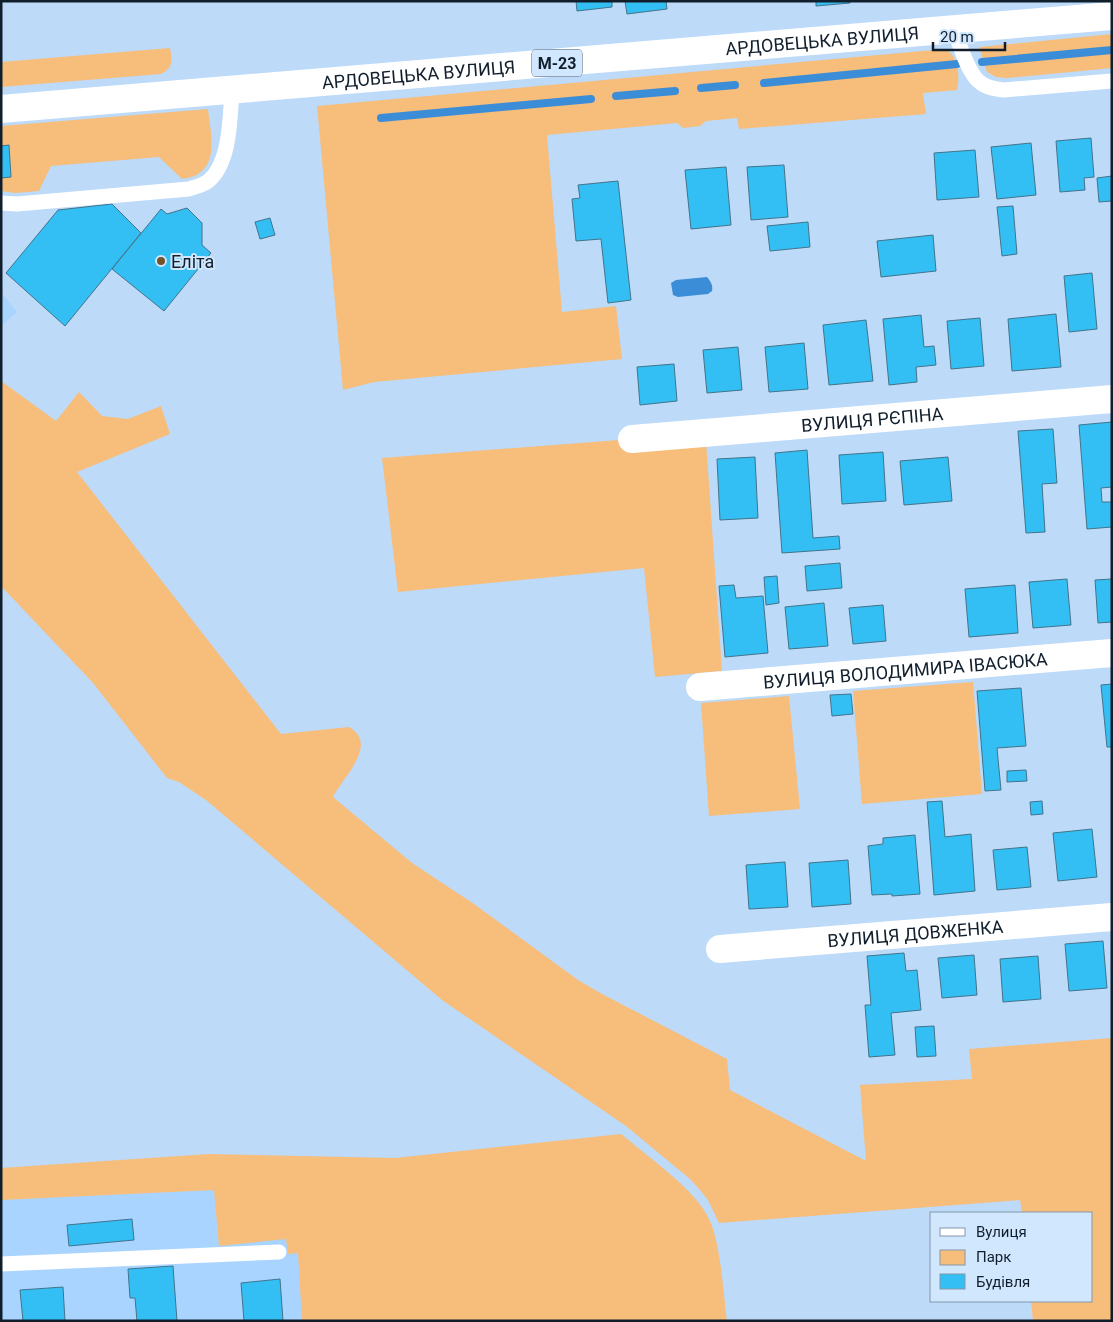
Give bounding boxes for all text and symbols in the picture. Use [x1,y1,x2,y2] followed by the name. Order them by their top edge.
[933,20,1006,52] scale bar
[725,22,920,59] street label: АРДОВЕЦЬКА ВУЛИЦЯ
[940,28,974,46] text: 20 m
[532,49,582,76] road number: М-23
[321,55,516,93] street label: АРДОВЕЦЬКА ВУЛИЦЯ
[171,251,214,272] place label: Еліта
[155,255,167,267] marker: Еліта
[800,403,944,435] street label: ВУЛИЦЯ РЄПІНА
[762,648,1048,692] street label: ВУЛИЦЯ ВОЛОДИМИРА ІВАСЮКА
[827,915,1004,951] street label: ВУЛИЦЯ ДОВЖЕНКА
[930,1212,1093,1302] legend
[976,1223,1027,1241] text: Вулиця
[976,1248,1011,1266] text: Парк
[976,1273,1030,1291] text: Будівля

